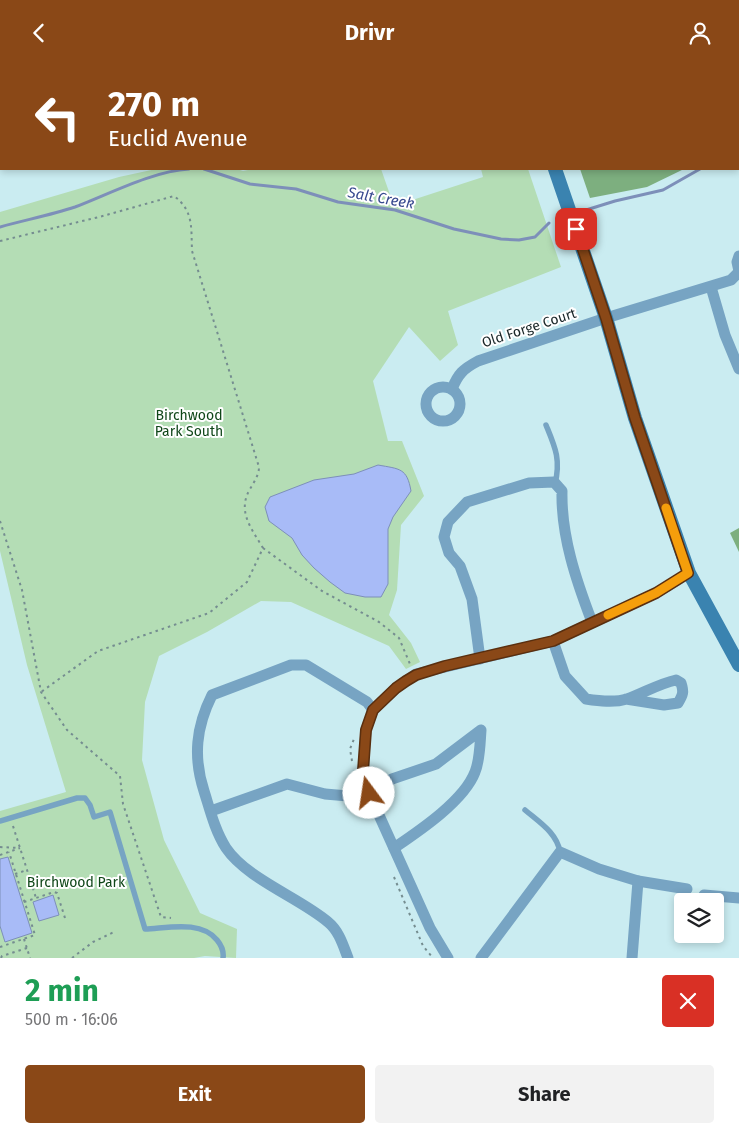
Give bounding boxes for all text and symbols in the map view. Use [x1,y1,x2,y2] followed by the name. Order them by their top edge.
[25,19,53,47] icon: back
[345,19,394,46] text: Drivr
[686,19,714,47] icon: person
[108,83,200,125] text: 270 m
[25,85,90,150] icon: left
[108,125,247,152] text: Euclid Avenue
[345,183,416,213] water label: Salt Creek
[555,208,597,250] pin
[562,215,590,243] icon: arrive
[480,304,579,351] street label: Old Forge Court
[155,407,223,440] park label: Birchwood Park South
[342,766,394,818] position arrow
[27,874,126,891] park label: Birchwood Park
[674,893,724,943] map controls
[674,893,724,943] button: layers
[25,973,99,1009] text: 2 min
[662,975,714,1027] button: close
[25,1010,118,1029] text: 500 m · 16:06
[25,1065,365,1123] button: Exit
[375,1065,714,1123] button: Share

